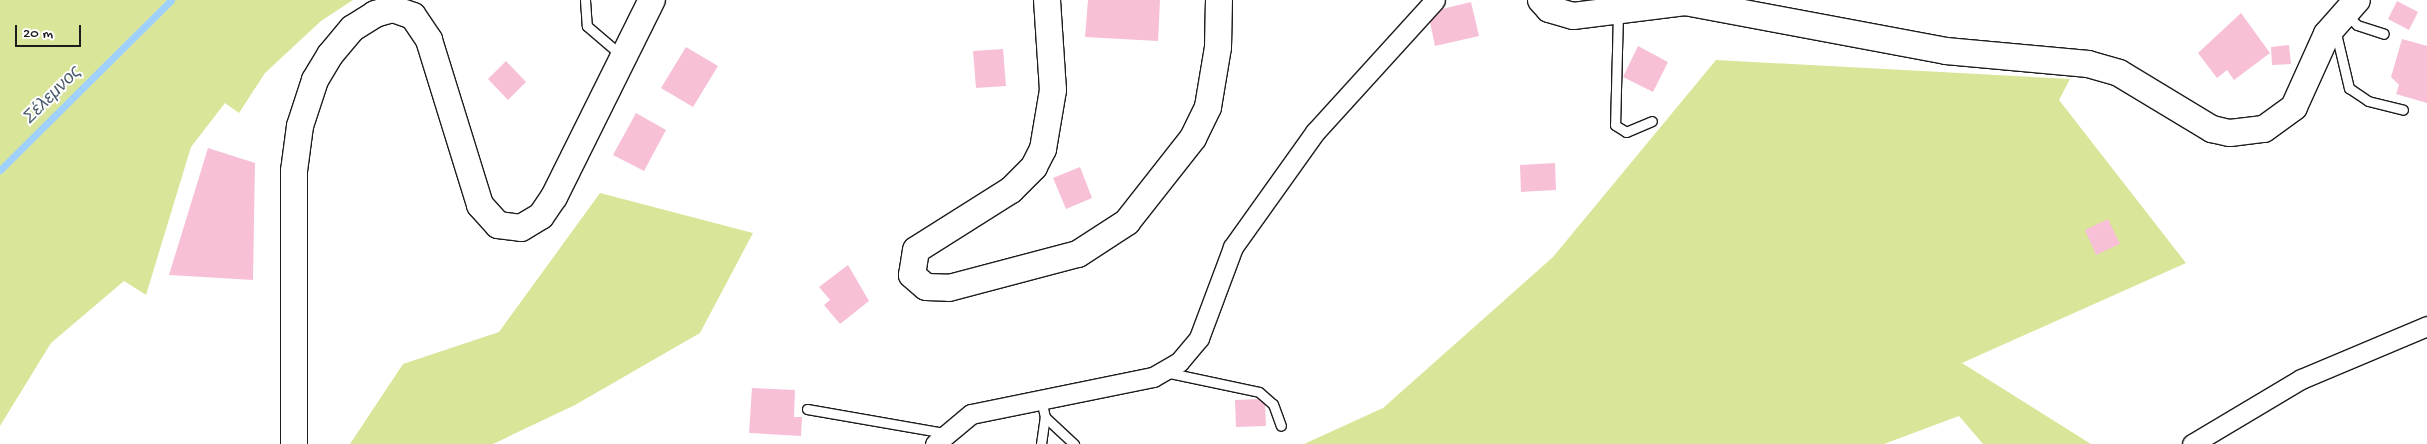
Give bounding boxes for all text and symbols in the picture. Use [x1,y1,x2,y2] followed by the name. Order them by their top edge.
[18,15,84,47] scale bar
[23,25,53,43] text: 20 m
[21,63,87,129] water label: Σέλεμνος

